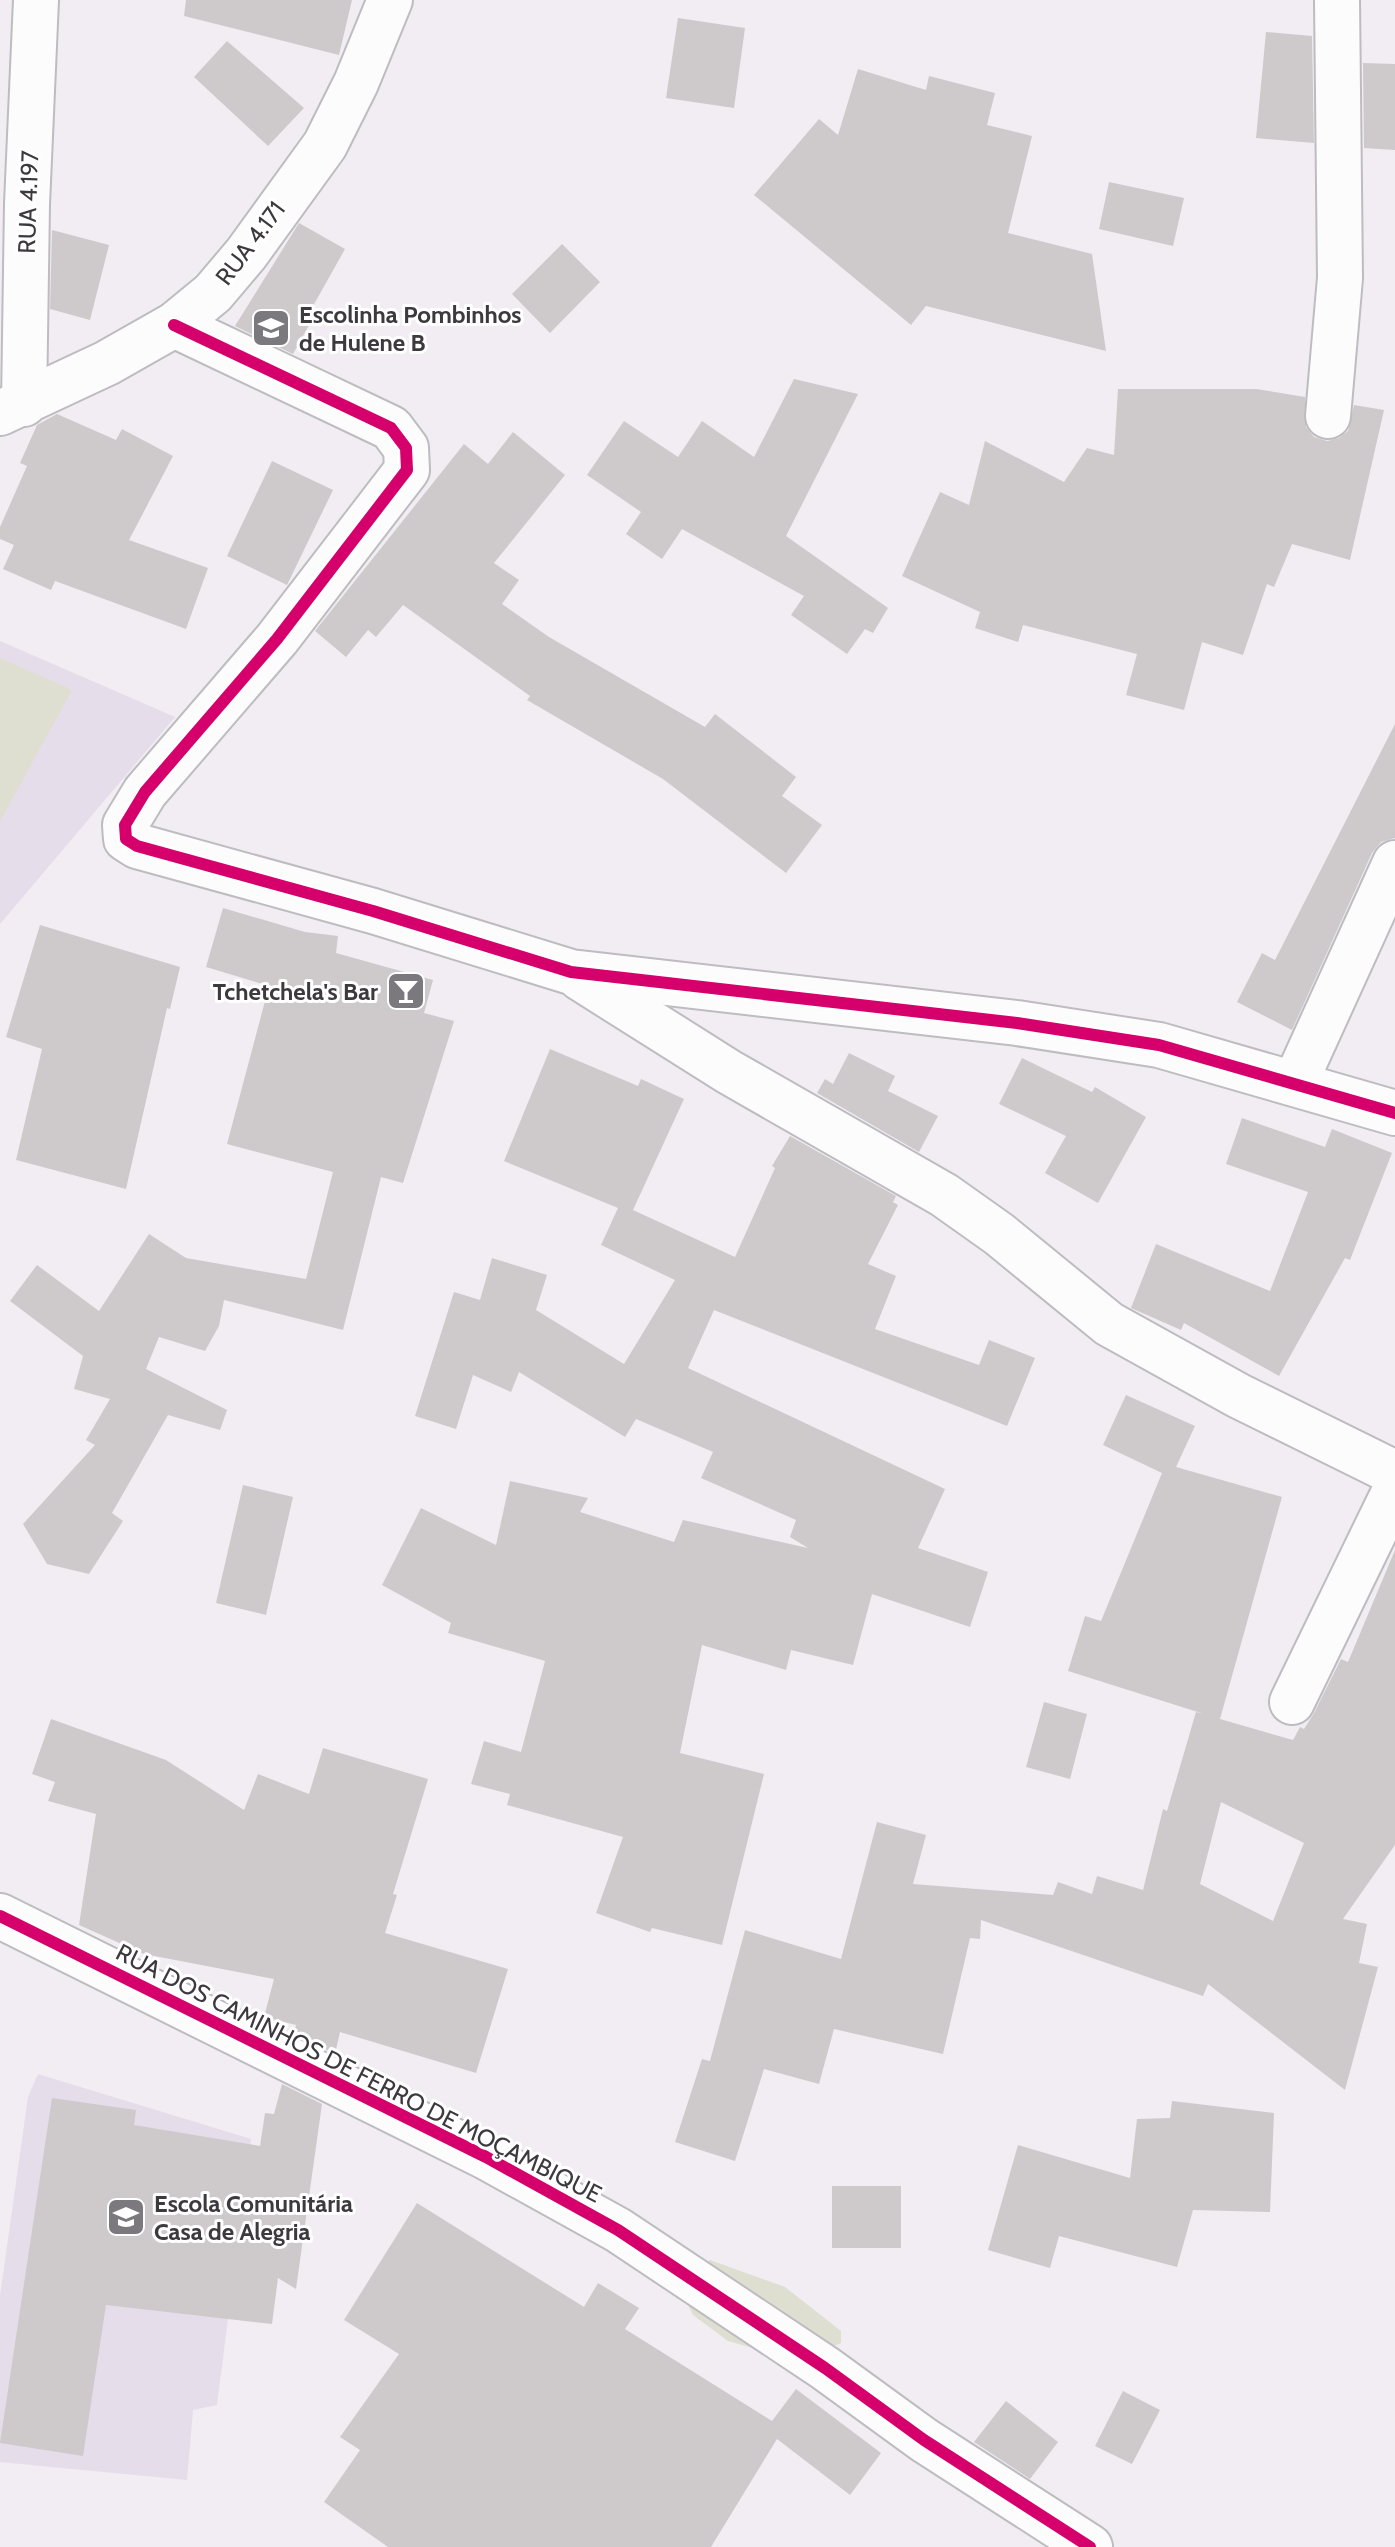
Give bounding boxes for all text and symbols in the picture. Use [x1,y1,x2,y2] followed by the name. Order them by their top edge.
[12,150,44,254] street label: RUA 4.197
[209,195,291,291] street label: RUA 4.171
[299,300,522,357] place label: Escolinha Pombinhos de Hulene B
[250,307,292,349] school or university icon: Escolinha Pombinhos de Hulene B
[385,970,427,1012] bar icon: Tchetchela's Bar
[213,977,378,1006] place label: Tchetchela's Bar
[111,1937,607,2209] street label: RUA DOS CAMINHOS DE FERRO DE MOÇAMBIQUE
[154,2189,353,2246] place label: Escola Comunitária Casa de Alegria
[105,2196,147,2238] school or university icon: Escola Comunitária Casa de Alegria

